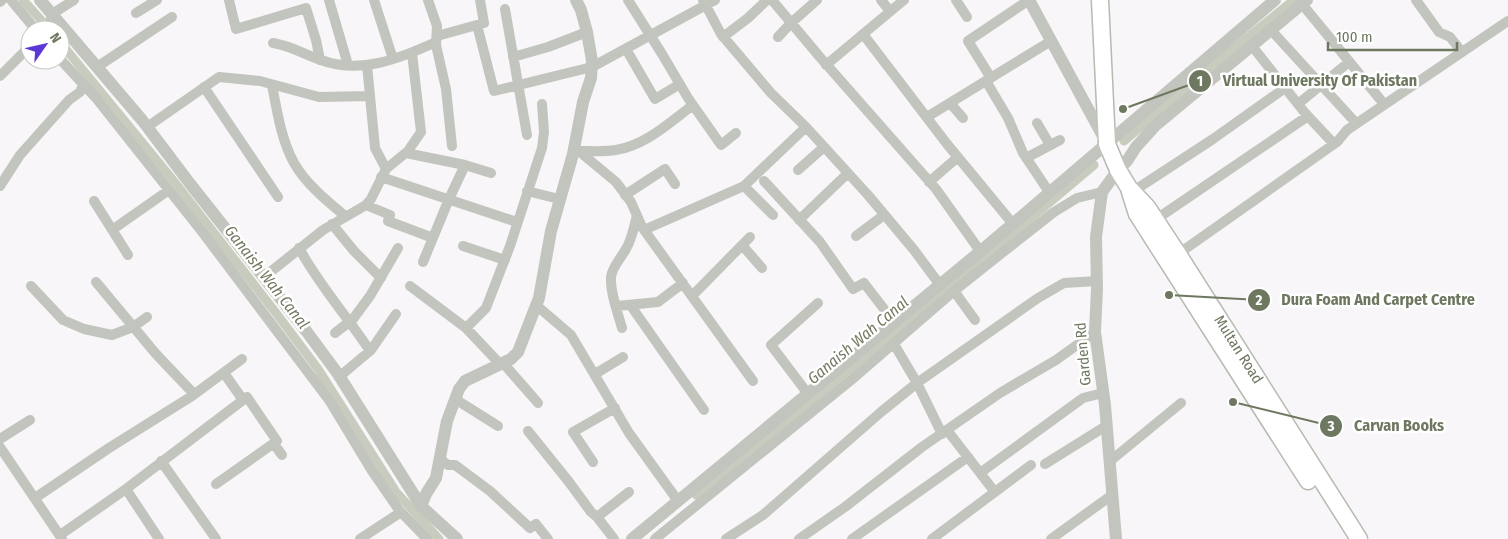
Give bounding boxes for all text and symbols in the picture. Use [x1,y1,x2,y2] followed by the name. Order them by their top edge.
[20,20,70,70] north arrow
[1328,20,1457,52] scale bar
[1336,28,1373,46] text: 100 m
[46,30,65,46] text: N
[1188,65,1427,96] callout: Virtual University Of Pakistan
[1222,71,1417,90] text: Virtual University Of Pakistan
[1197,72,1203,90] text: 1
[221,222,313,332] water label: Ganaish Wah Canal
[1246,284,1485,315] callout: Dura Foam And Carpet Centre
[1281,290,1475,309] text: Dura Foam And Carpet Centre
[1255,291,1263,309] text: 2
[804,292,912,388] water label: Ganaish Wah Canal
[1210,312,1267,387] street label: Multan Road
[1071,322,1095,386] street label: Garden Rd
[1319,410,1454,441] callout: Carvan Books
[1354,416,1444,435] text: Carvan Books
[1326,417,1335,435] text: 3

